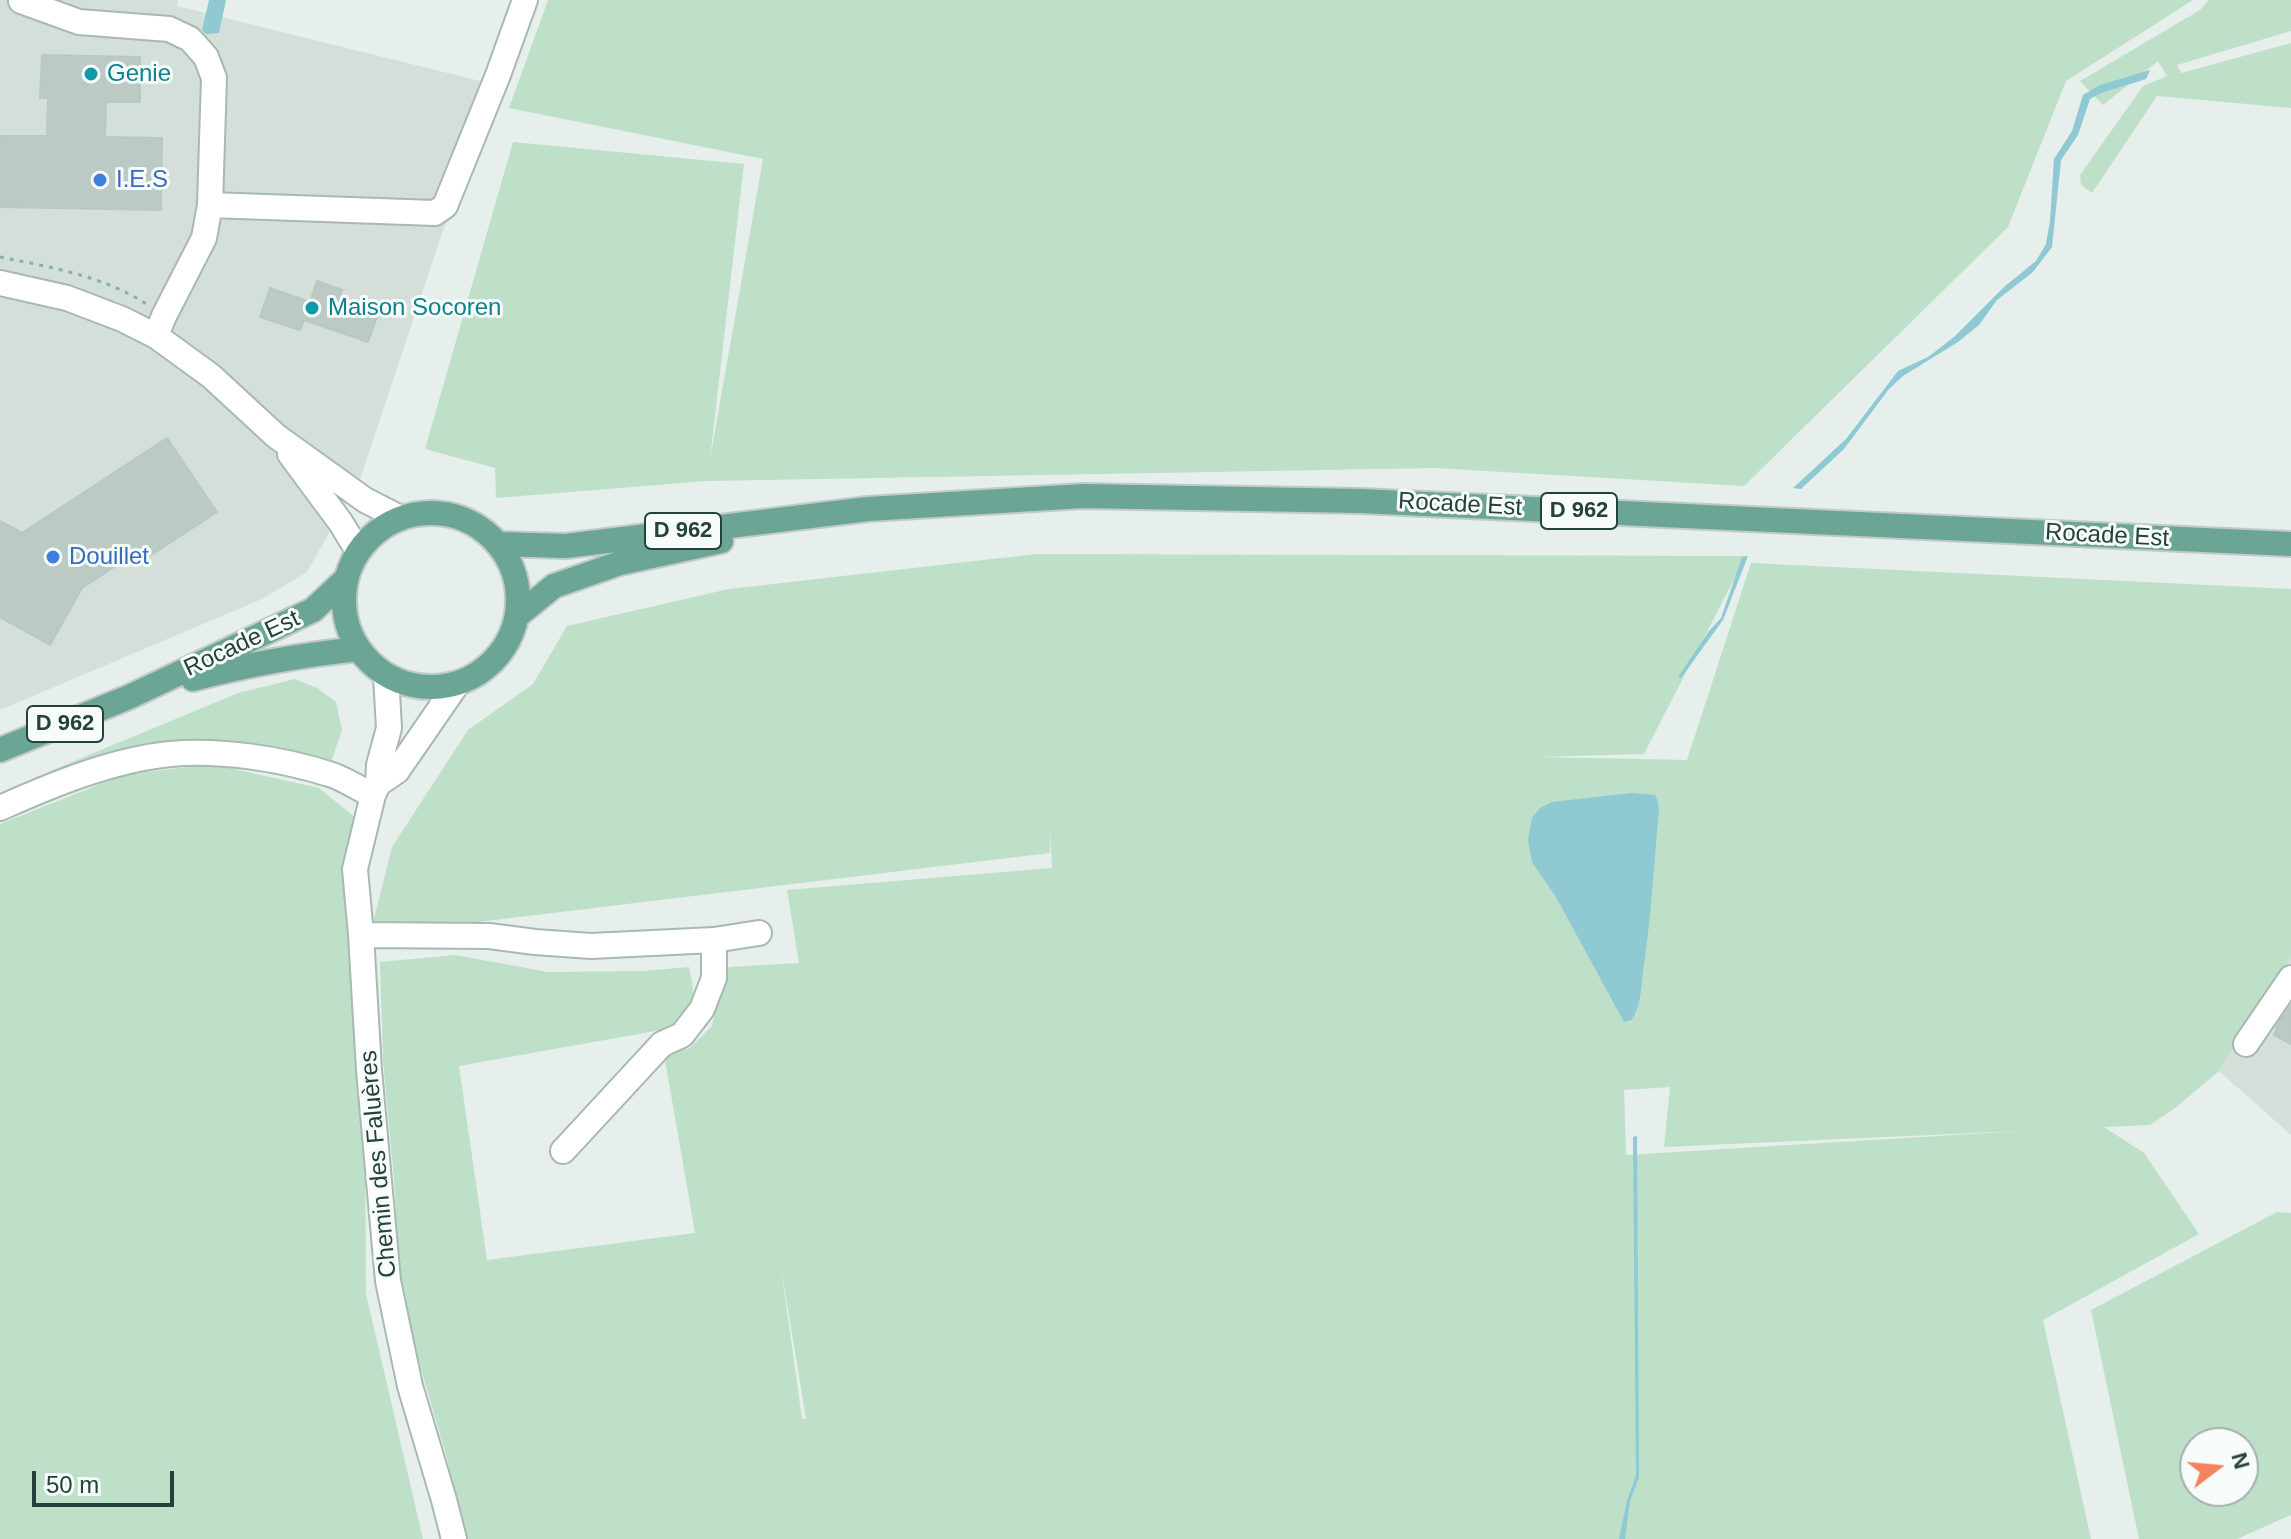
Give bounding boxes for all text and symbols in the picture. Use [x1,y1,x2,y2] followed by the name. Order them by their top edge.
[107,60,171,88] place label: Genie
[82,65,100,83] marker: Genie
[116,166,168,194] place label: I.E.S
[91,171,109,189] marker: I.E.S
[328,294,501,322] place label: Maison Socoren
[303,299,321,317] marker: Maison Socoren
[1397,487,1523,523] street label: Rocade Est
[1541,493,1617,529] road number: D 962
[645,513,721,549] road number: D 962
[2044,518,2170,554] street label: Rocade Est
[69,543,149,571] place label: Douillet
[44,548,62,566] marker: Douillet
[180,605,304,683] street label: Rocade Est
[27,706,103,742] road number: D 962
[355,1049,403,1279] street label: Chemin des Faluères
[2179,1427,2259,1507] north arrow
[2226,1450,2255,1472] text: N
[36,1455,178,1505] scale bar
[46,1471,99,1498] text: 50 m

